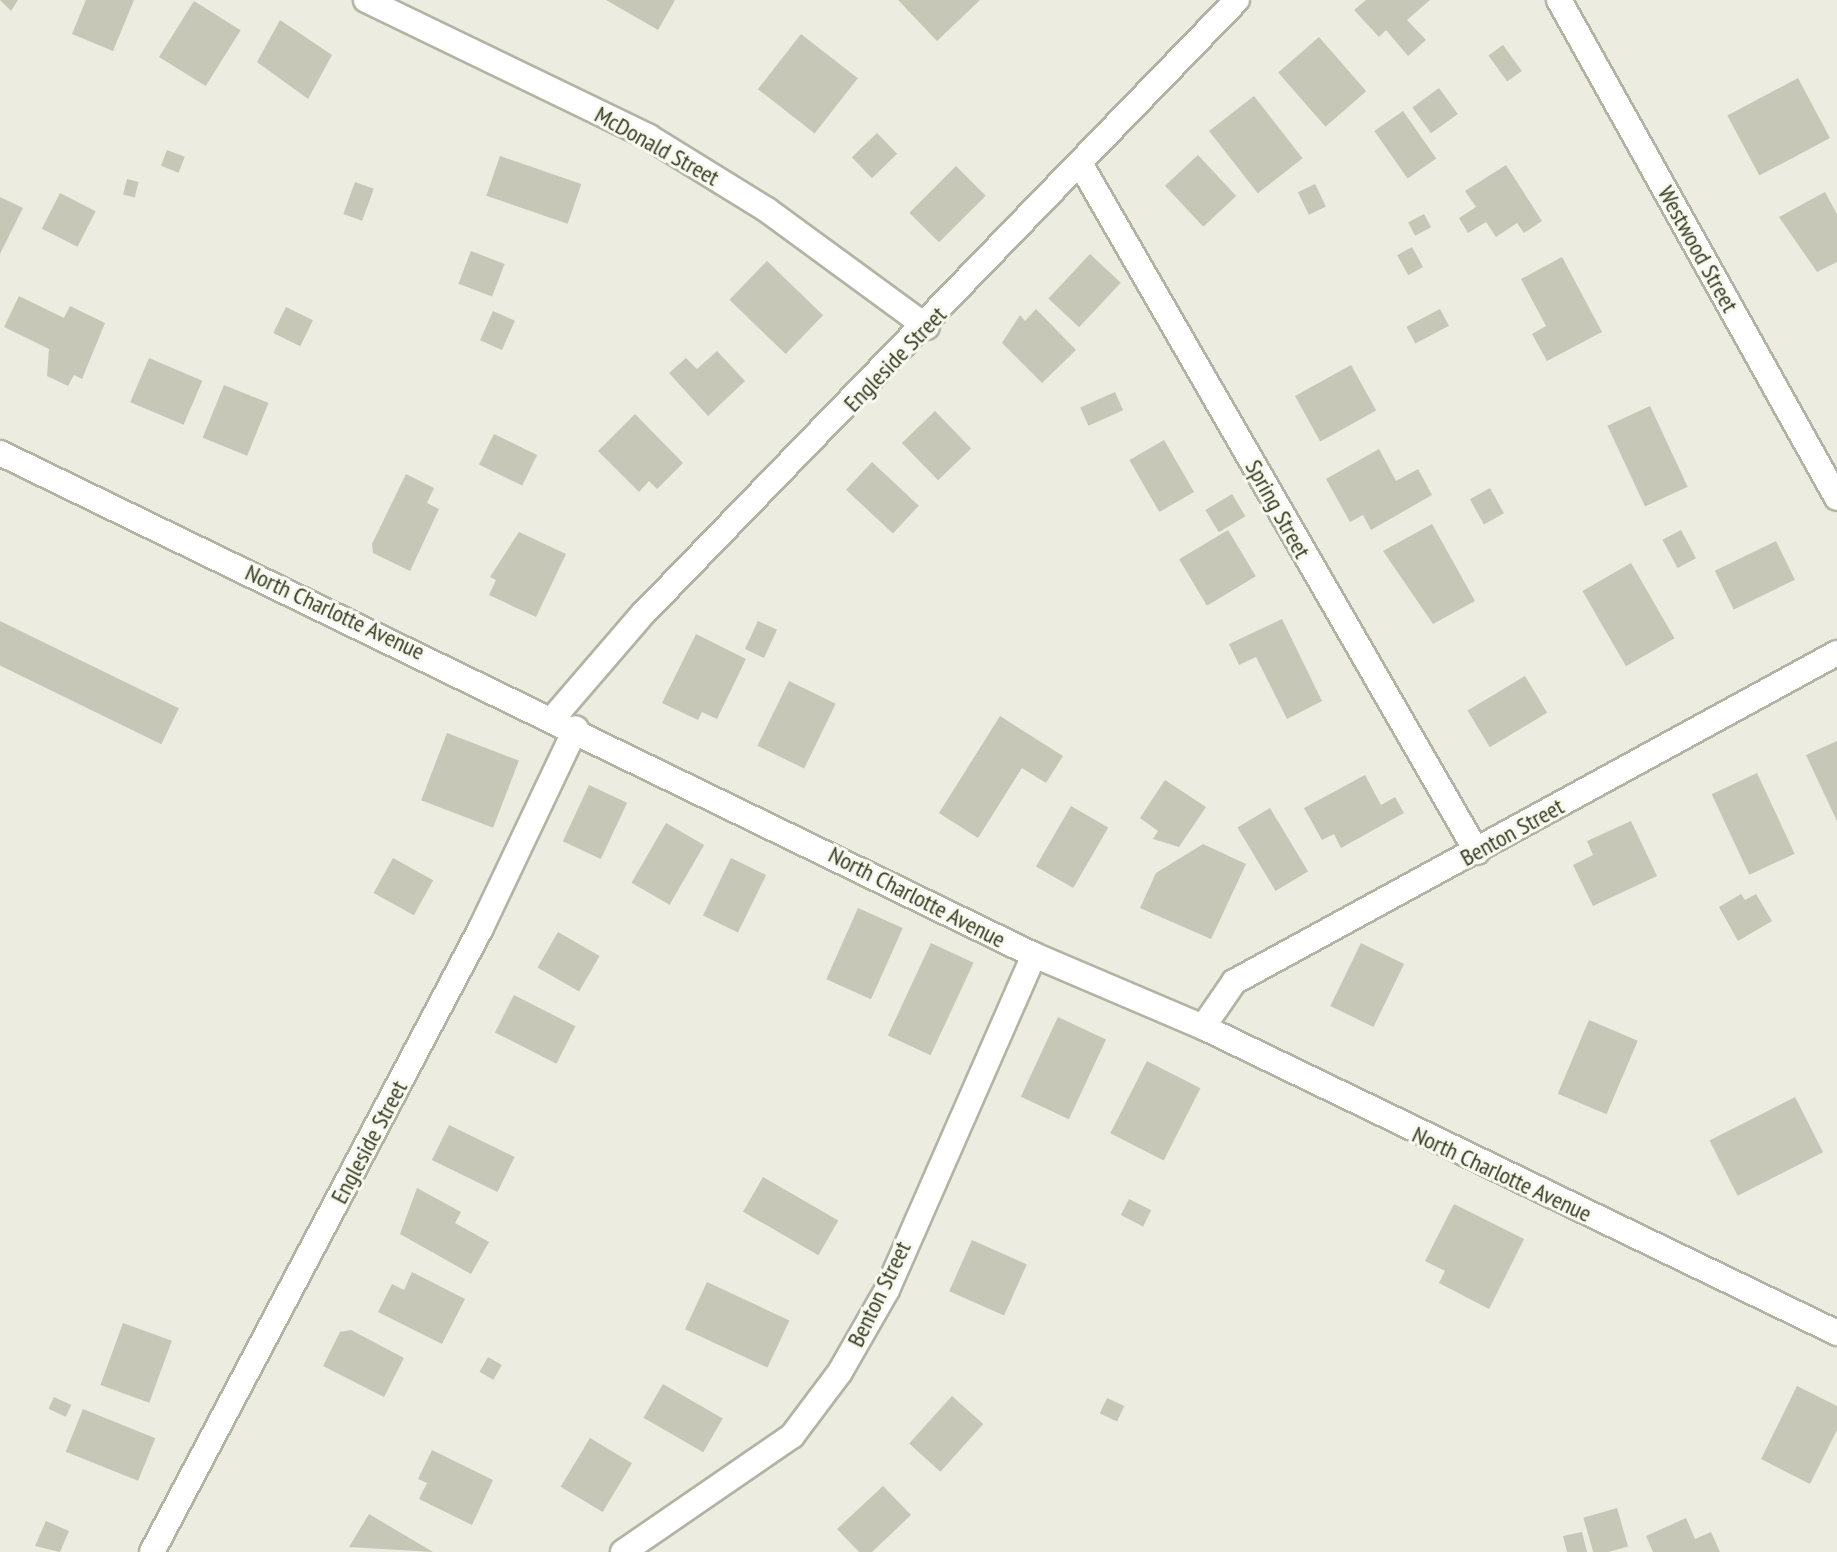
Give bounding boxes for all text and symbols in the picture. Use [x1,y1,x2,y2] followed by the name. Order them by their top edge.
[590,100,724,192] street label: McDonald Street
[1652,181,1744,317] street label: Westwood Street
[838,300,952,418] street label: Engleside Street
[1239,455,1317,563] street label: Spring Street
[241,558,429,666] street label: North Charlotte Avenue
[1455,792,1569,872] street label: Benton Street
[824,840,1010,954] street label: North Charlotte Avenue
[325,1076,413,1208] street label: Engleside Street
[1408,1120,1596,1228] street label: North Charlotte Avenue
[841,1237,917,1351] street label: Benton Street

